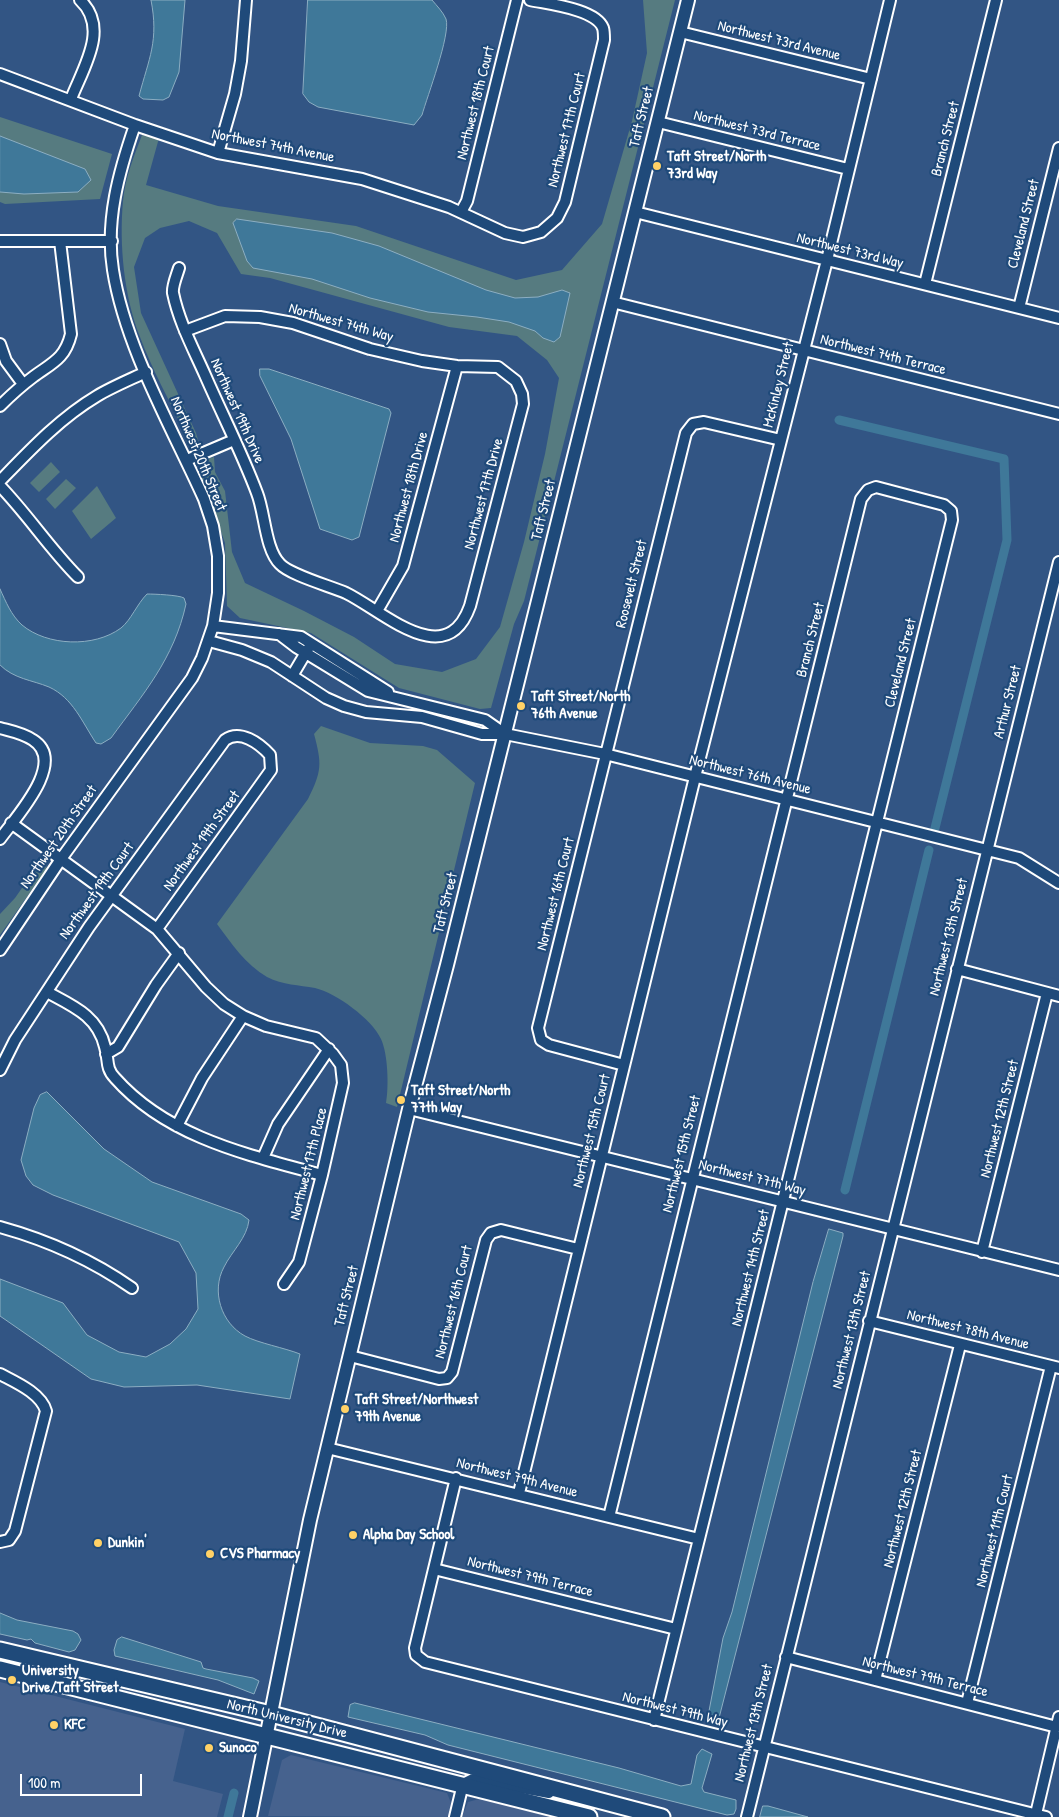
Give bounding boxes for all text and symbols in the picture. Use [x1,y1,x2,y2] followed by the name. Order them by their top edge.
[716,17,842,65] street label: Northwest 73rd Avenue
[453,44,499,162] street label: Northwest 18th Court
[544,71,590,189] street label: Northwest 17th Court
[626,85,658,149] street label: Taft Street
[928,100,964,178] street label: Branch Street
[692,107,822,155] street label: Northwest 73rd Terrace
[210,125,336,167] street label: Northwest 74th Avenue
[667,148,766,183] place label: Taft Street/North 73rd Way
[651,160,663,172] marker: Taft Street/North 73rd Way
[1004,178,1044,270] street label: Cleveland Street
[795,229,905,273] street label: Northwest 73rd Way
[287,299,395,347] street label: Northwest 74th Way
[818,331,948,379] street label: Northwest 74th Terrace
[760,340,798,430] street label: McKinley Street
[206,356,268,466] street label: Northwest 19th Drive
[166,394,230,514] street label: Northwest 20th Street
[386,430,432,544] street label: Northwest 18th Drive
[460,436,508,552] street label: Northwest 17th Drive
[528,478,560,542] street label: Taft Street
[612,538,652,630] street label: Roosevelt Street
[793,601,829,679] street label: Branch Street
[881,617,921,709] street label: Cleveland Street
[990,664,1026,740] street label: Arthur Street
[531,688,630,723] place label: Taft Street/North 76th Avenue
[515,700,527,712] marker: Taft Street/North 76th Avenue
[687,751,813,799] street label: Northwest 76th Avenue
[17,782,101,892] street label: Northwest 20th Street
[160,787,244,895] street label: Northwest 19th Street
[533,835,579,953] street label: Northwest 16th Court
[56,839,138,943] street label: Northwest 19th Court
[430,871,462,935] street label: Taft Street
[926,876,972,998] street label: Northwest 13th Street
[977,1058,1023,1180] street label: Northwest 12th Street
[569,1072,615,1190] street label: Northwest 15th Court
[411,1082,510,1117] place label: Taft Street/North 77th Way
[395,1094,407,1106] marker: Taft Street/North 77th Way
[659,1094,705,1214] street label: Northwest 15th Street
[286,1106,332,1222] street label: Northwest 17th Place
[697,1156,807,1200] street label: Northwest 77th Way
[728,1208,774,1328] street label: Northwest 14th Street
[431,1243,477,1361] street label: Northwest 16th Court
[331,1264,363,1328] street label: Taft Street
[829,1269,875,1391] street label: Northwest 13th Street
[905,1306,1031,1354] street label: Northwest 78th Avenue
[355,1391,478,1426] place label: Taft Street/Northwest 79th Avenue
[339,1403,351,1415] marker: Taft Street/Northwest 79th Avenue
[880,1448,926,1570] street label: Northwest 12th Street
[454,1454,580,1502] street label: Northwest 79th Avenue
[972,1473,1018,1589] street label: Northwest 11th Court
[363,1526,454,1544] place label: Alpha Day School
[347,1529,359,1541] marker: Alpha Day School
[108,1534,147,1552] place label: Dunkin'
[92,1537,104,1549] marker: Dunkin'
[220,1545,300,1563] place label: CVS Pharmacy
[204,1548,216,1560] marker: CVS Pharmacy
[465,1553,595,1601] street label: Northwest 79th Terrace
[860,1653,990,1701] street label: Northwest 79th Terrace
[22,1662,118,1697] place label: University Drive/Taft Street
[731,1662,777,1784] street label: Northwest 13th Street
[6,1674,18,1686] marker: University Drive/Taft Street
[620,1688,730,1732] street label: Northwest 79th Way
[225,1695,349,1743] street label: North University Drive
[64,1716,86,1734] place label: KFC
[48,1719,60,1731] marker: KFC
[219,1739,257,1757] place label: Sunoco
[203,1742,215,1754] marker: Sunoco
[22,1764,145,1796] scale bar
[28,1772,61,1793] text: 100 m

